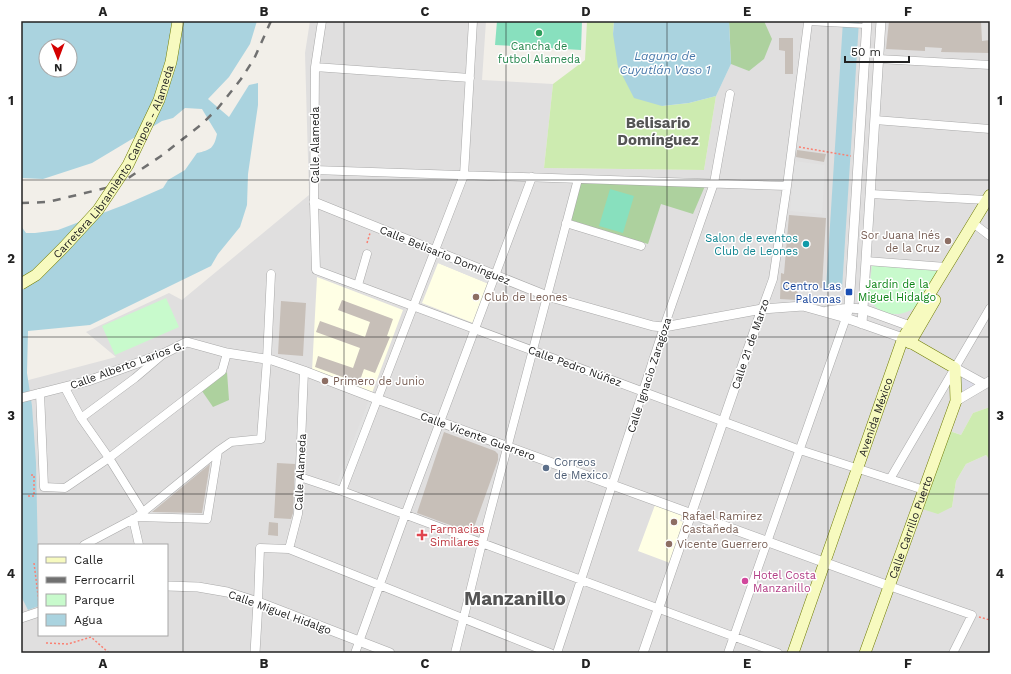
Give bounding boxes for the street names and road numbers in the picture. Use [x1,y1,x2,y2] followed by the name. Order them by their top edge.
[51,64,177,261] street label: Carretera Libramiento Campos - Alameda
[309,107,322,183] street label: Calle Alameda
[378,223,512,288] street label: Calle Belisario Domínguez
[729,297,772,391] street label: Calle 21 de Marzo
[625,316,674,434] street label: Calle Ignacio Zaragoza
[68,339,186,392] street label: Calle Alberto Larios G.
[526,343,624,390] street label: Calle Pedro Núñez
[856,376,896,458] street label: Avenida México
[419,410,537,463] street label: Calle Vicente Guerrero
[292,433,309,511] street label: Calle Alameda
[886,474,936,580] street label: Calle Carrillo Puerto
[227,588,333,637] street label: Calle Miguel Hidalgo

